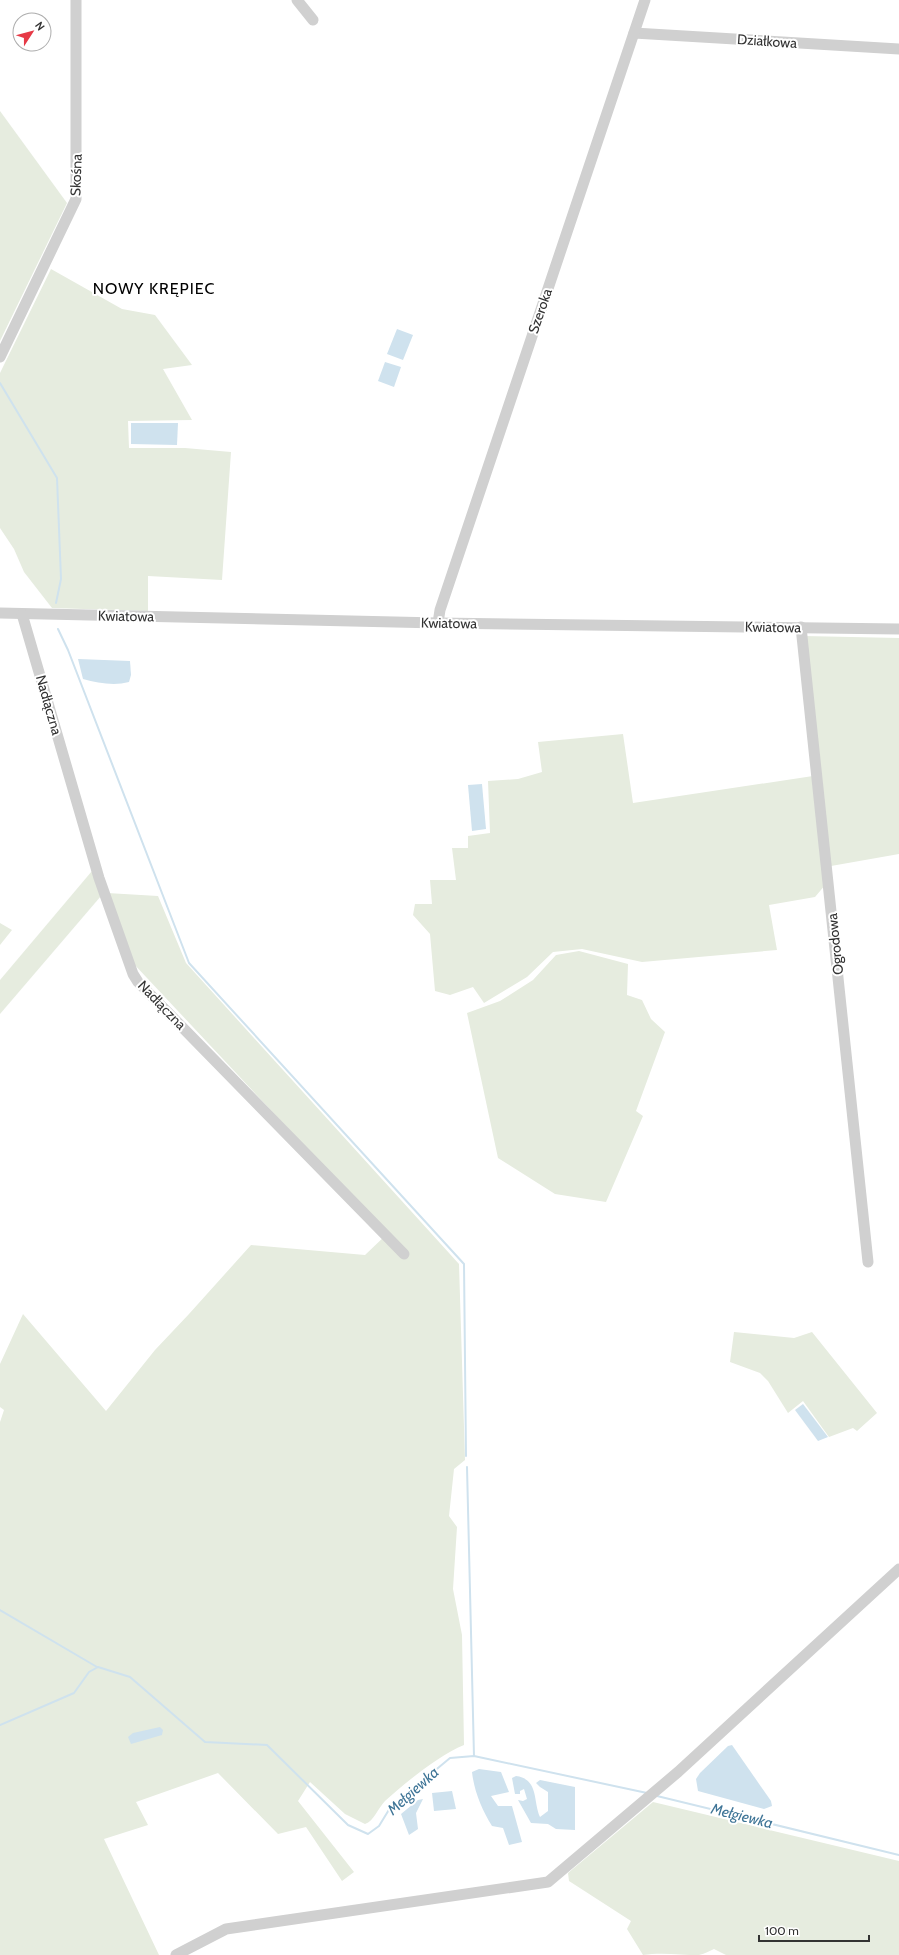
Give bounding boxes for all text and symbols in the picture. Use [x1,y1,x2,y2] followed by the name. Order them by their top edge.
[12,12,52,52] north arrow
[32,19,48,33] text: N
[736,30,798,52] street label: Działkowa
[66,153,86,196] street label: Skośna
[93,279,215,298] district label: NOWY KRĘPIEC
[524,286,556,336] street label: Szeroka
[98,607,154,625] street label: Kwiatowa
[421,614,477,632] street label: Kwiatowa
[745,618,801,636] street label: Kwiatowa
[32,673,66,737] street label: Nadłączna
[823,912,847,976] street label: Ogrodowa
[134,977,190,1034] street label: Nadłączna
[383,1763,442,1819] water label: Mełgiewka
[708,1799,775,1832] water label: Mełgiewka
[759,1917,869,1943] scale bar
[765,1923,799,1938] text: 100 m

